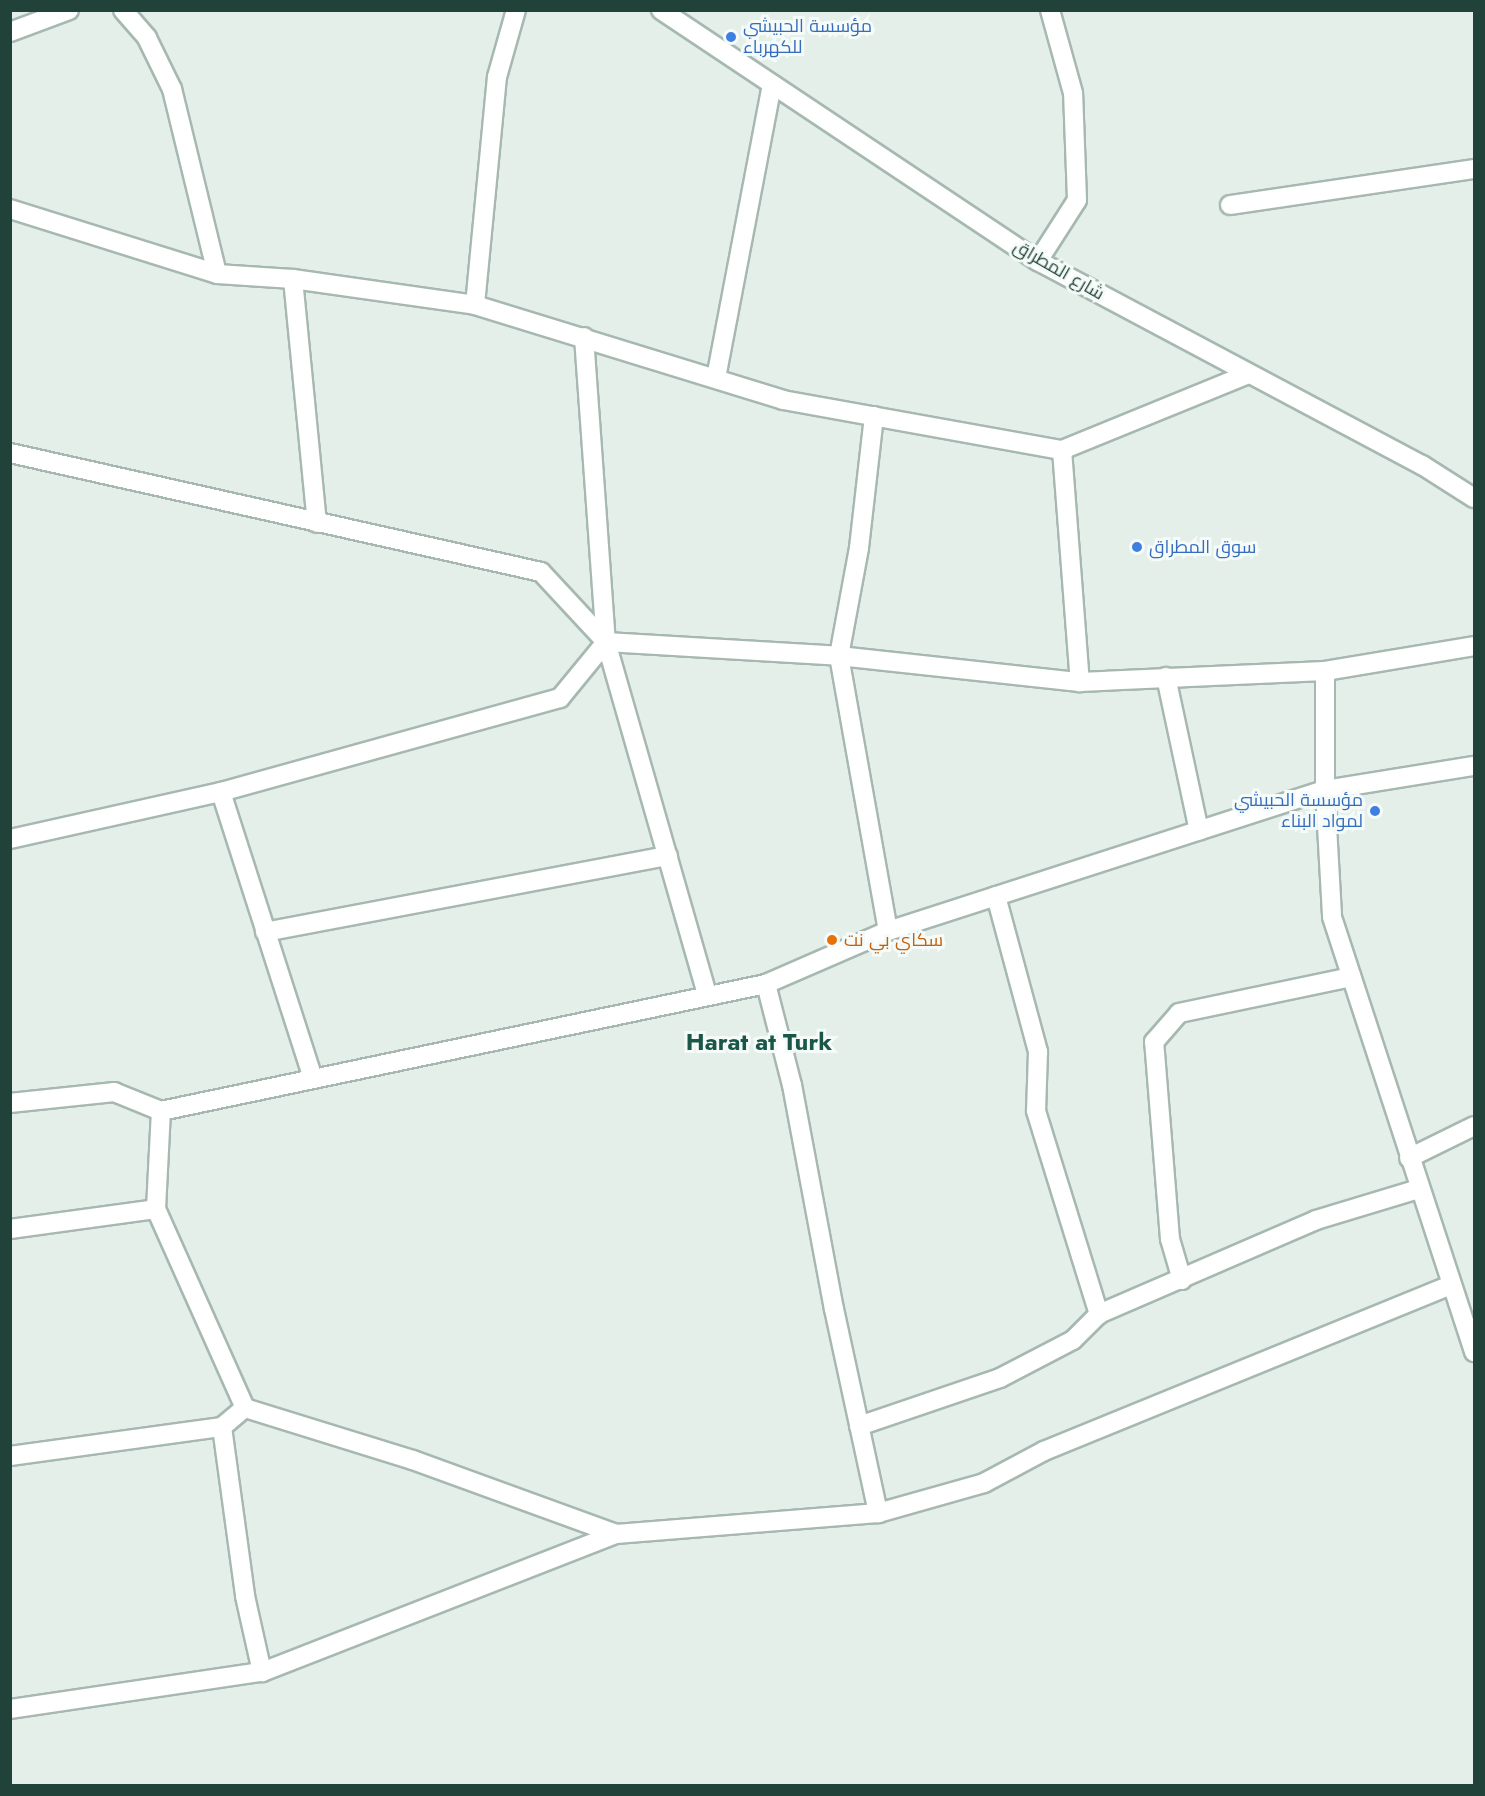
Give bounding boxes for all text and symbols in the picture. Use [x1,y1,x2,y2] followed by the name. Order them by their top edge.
[743,16,872,58] place label: مؤسسة الحبيشي للكهرباء
[724,30,738,44] marker: مؤسسة الحبيشي للكهرباء
[1010,235,1108,305] street label: شارع المطراق
[1149,536,1256,558] place label: سوق المطراق
[1130,540,1144,554] marker: سوق المطراق
[1234,790,1363,832] place label: مؤسسة الحبيشي لمواد البناء
[1368,804,1382,818] marker: مؤسسة الحبيشي لمواد البناء
[844,929,943,951] place label: سكاي بي نت
[825,933,839,947] marker: سكاي بي نت
[686,1028,832,1056] district label: Harat at Turk

